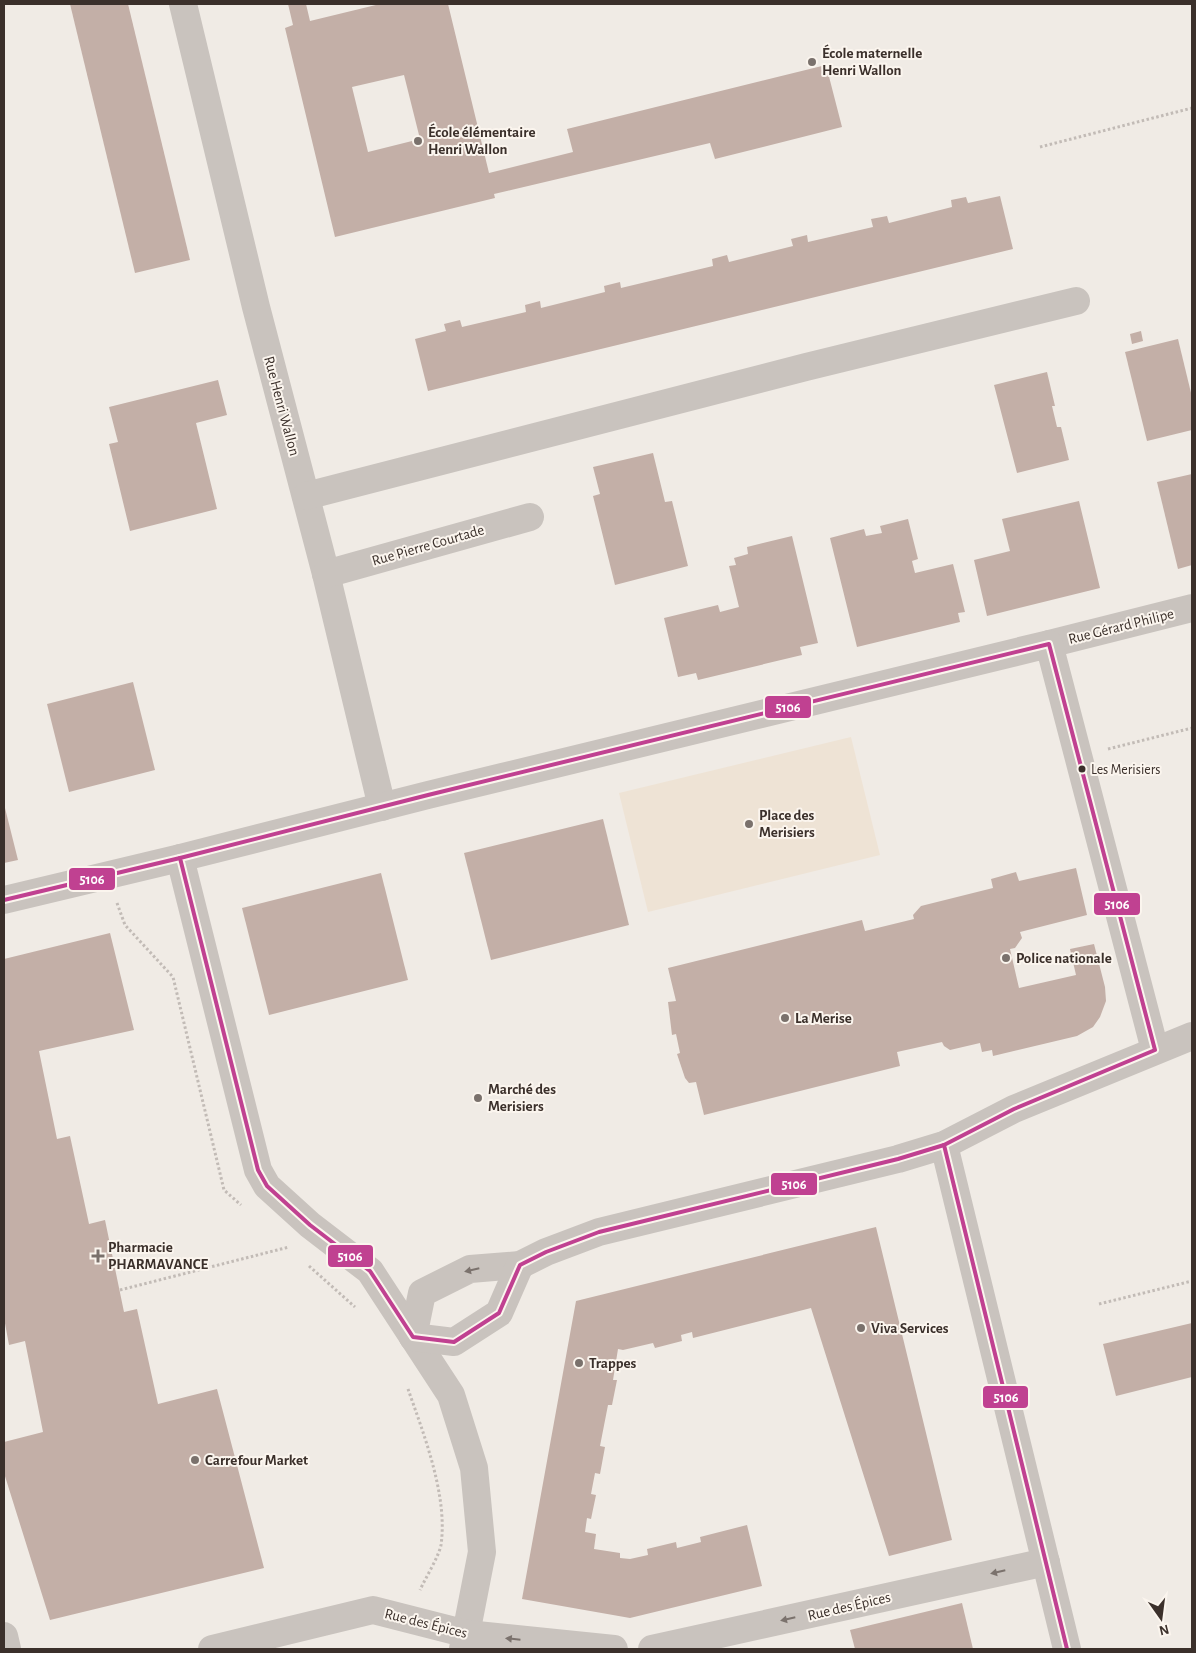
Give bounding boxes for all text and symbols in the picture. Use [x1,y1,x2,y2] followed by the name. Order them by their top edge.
[822,44,922,78] place label: École maternelle Henri Wallon
[806,56,818,68] marker: École maternelle Henri Wallon
[428,123,536,157] place label: École élémentaire Henri Wallon
[412,135,424,147] marker: École élémentaire Henri Wallon
[261,355,302,458] street label: Rue Henri Wallon
[370,522,486,569] street label: Rue Pierre Courtade
[1067,606,1176,647] street label: Rue Gérard Philipe
[764,695,812,719] line badge: 5106
[775,701,801,715] text: 5106
[1091,763,1160,777] place label: Les Merisiers
[1077,764,1087,774] marker: Les Merisiers
[759,808,815,840] place label: Place des Merisiers
[743,818,755,830] marker: Place des Merisiers
[68,867,116,891] line badge: 5106
[79,873,105,887] text: 5106
[1093,892,1141,916] line badge: 5106
[1104,898,1130,912] text: 5106
[1016,951,1112,966] place label: Police nationale
[1000,952,1012,964] marker: Police nationale
[795,1011,852,1026] place label: La Merise
[779,1012,791,1024] marker: La Merise
[488,1082,556,1114] place label: Marché des Merisiers
[472,1092,484,1104] marker: Marché des Merisiers
[770,1172,818,1196] line badge: 5106
[781,1178,807,1192] text: 5106
[108,1240,208,1272] place label: Pharmacie PHARMAVANCE
[327,1244,374,1268] line badge: 5106
[92,1250,104,1262] marker: Pharmacie PHARMAVANCE
[337,1250,363,1264] text: 5106
[464,1266,480,1274] one-way arrow
[871,1321,949,1336] place label: Viva Services
[855,1322,867,1334] marker: Viva Services
[589,1356,637,1371] place label: Trappes
[573,1357,585,1369] marker: Trappes
[982,1385,1029,1409] line badge: 5106
[993,1391,1019,1405] text: 5106
[205,1453,308,1468] place label: Carrefour Market
[189,1454,201,1466] marker: Carrefour Market
[990,1569,1006,1577] one-way arrow
[806,1588,892,1623] street label: Rue des Épices
[1136,1593,1186,1643] north arrow
[383,1604,469,1641] street label: Rue des Épices
[781,1615,796,1623] one-way arrow
[1157,1622,1170,1638] text: N
[505,1634,521,1642] one-way arrow

